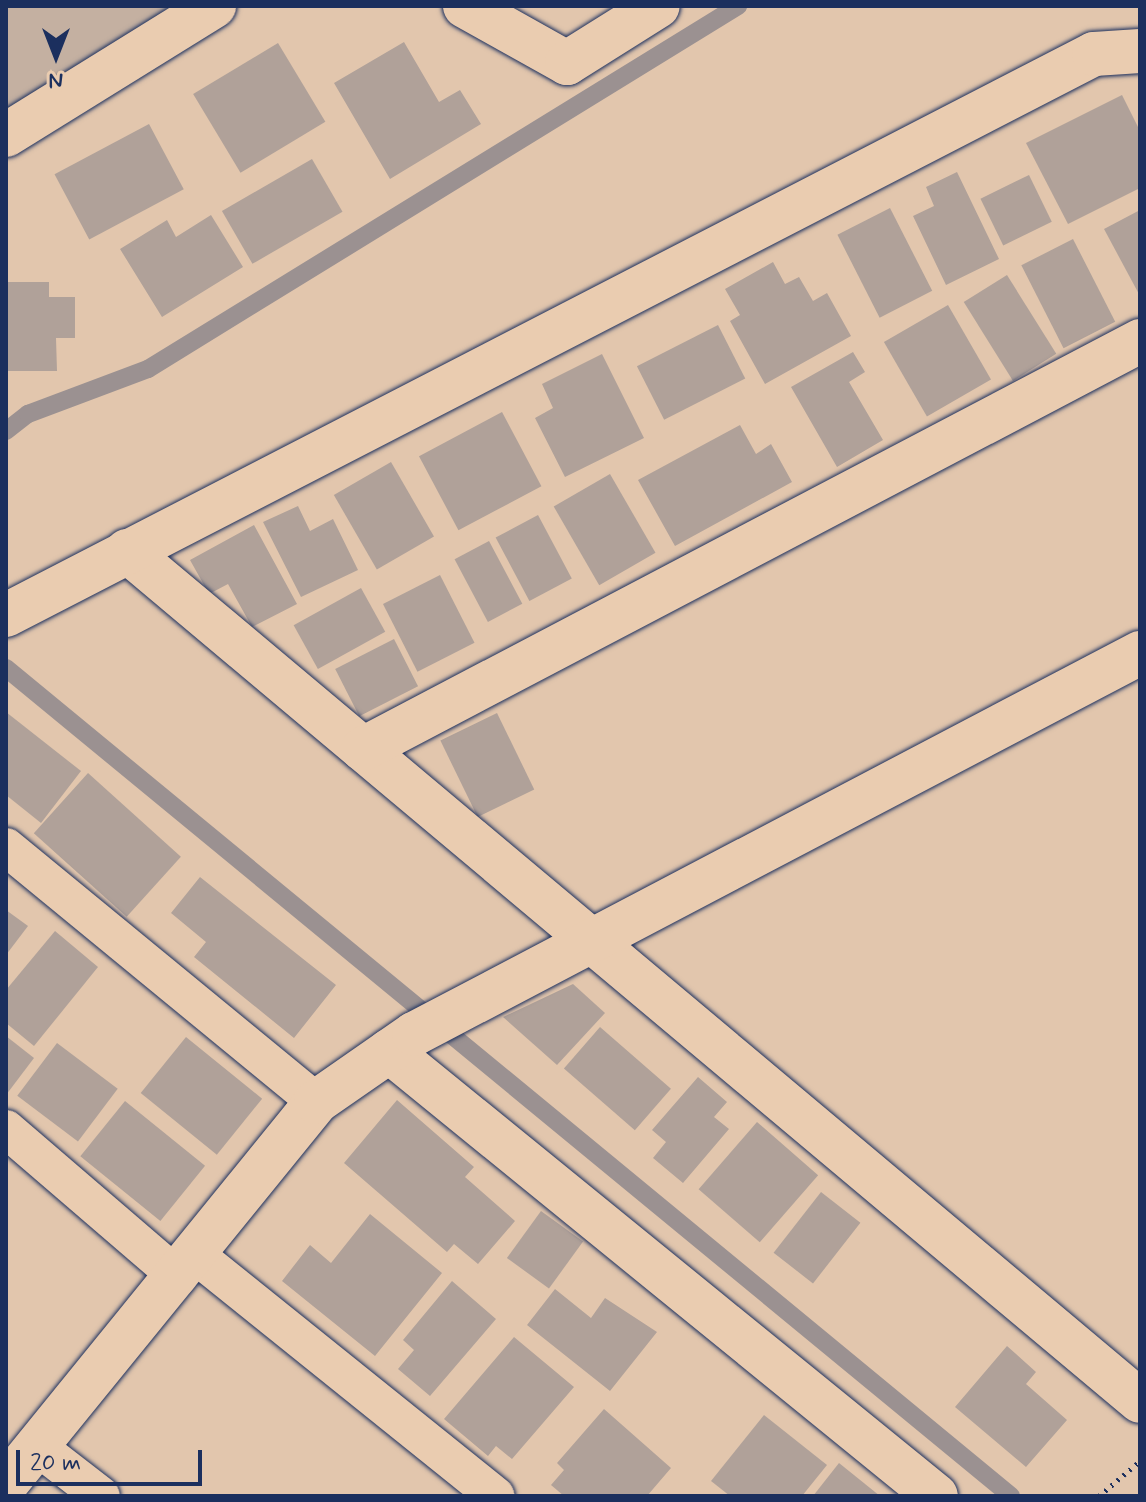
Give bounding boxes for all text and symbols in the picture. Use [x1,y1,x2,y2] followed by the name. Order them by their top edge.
[16,16,96,96] north arrow
[49,66,63,94] text: N
[20,1434,206,1484] scale bar
[30,1448,81,1479] text: 20 m

